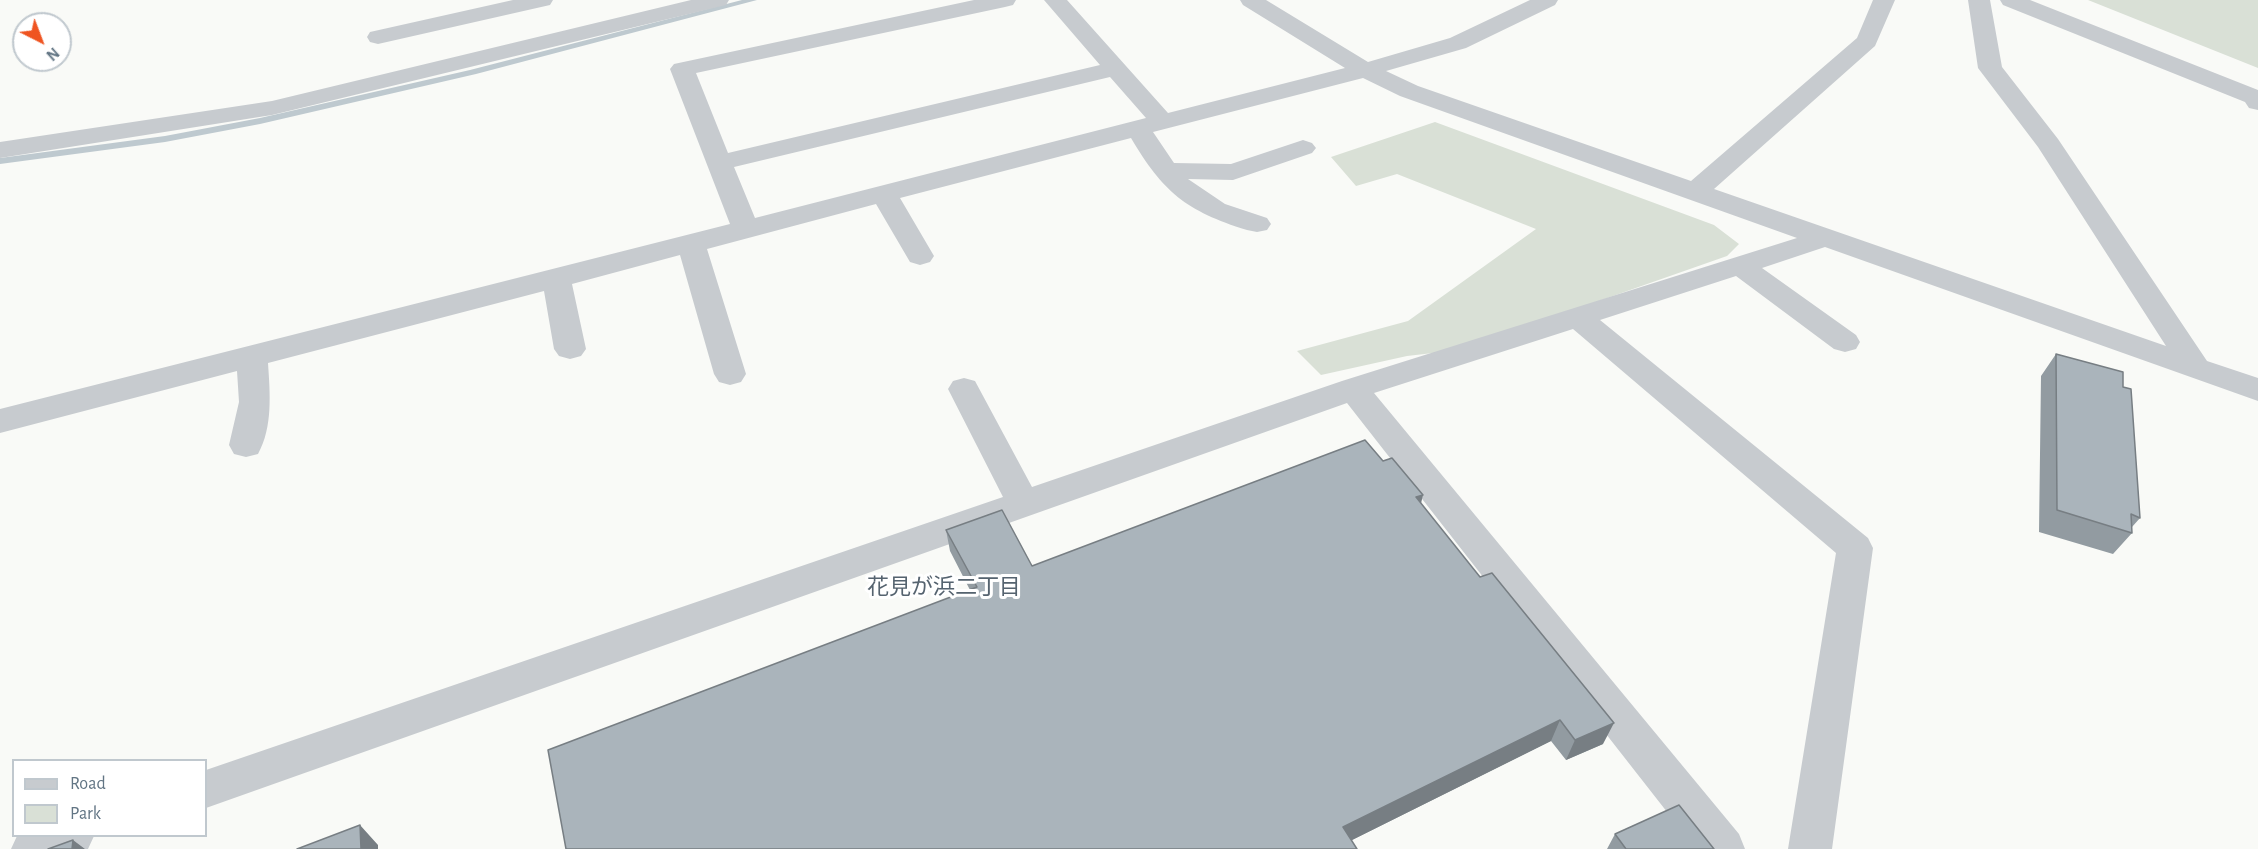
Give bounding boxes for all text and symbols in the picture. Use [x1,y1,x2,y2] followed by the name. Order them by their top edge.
[12,12,72,72] north arrow
[43,44,62,64] text: N
[867,574,1021,600] district label: 花見が浜二丁目
[12,759,207,837] legend
[70,775,106,793] text: Road
[70,805,101,823] text: Park

